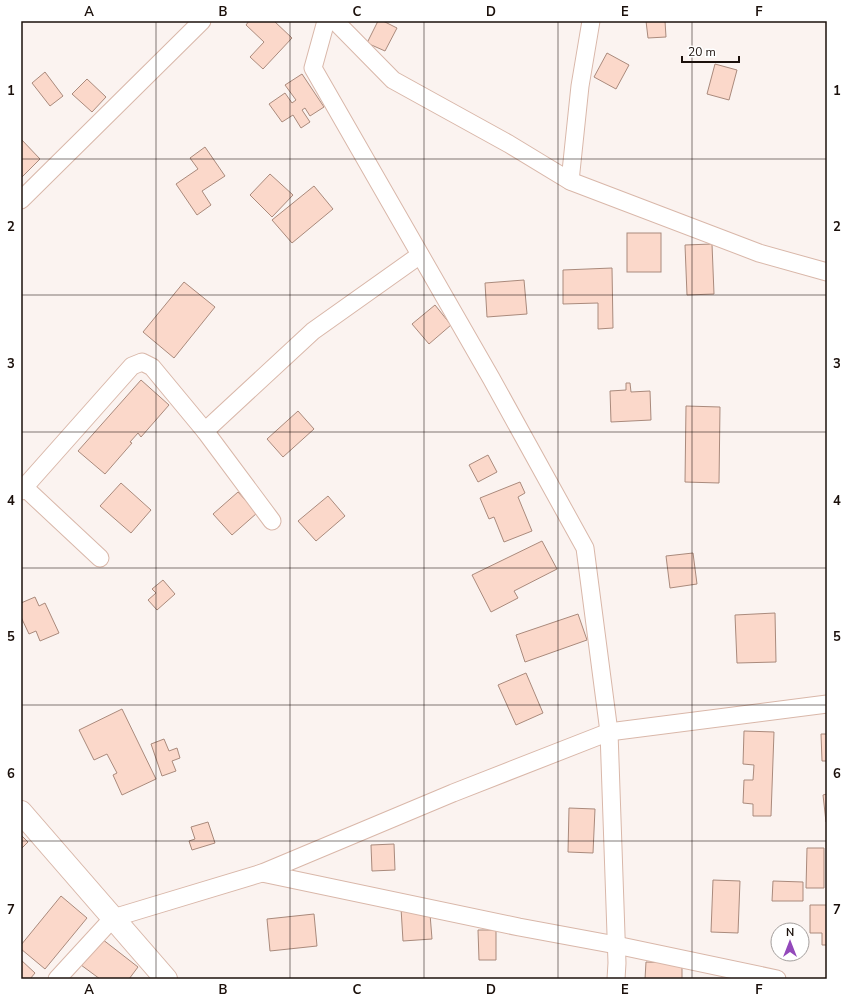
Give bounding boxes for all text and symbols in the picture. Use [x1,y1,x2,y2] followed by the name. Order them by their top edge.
[84,3,94,21] text: A
[219,3,228,21] text: B
[353,3,362,21] text: C
[486,3,496,21] text: D
[621,3,629,21] text: E
[755,3,763,21] text: F
[682,38,739,64] scale bar
[688,44,716,60] text: 20 m
[7,82,15,100] text: 1
[833,82,841,100] text: 1
[7,218,15,236] text: 2
[833,218,841,236] text: 2
[7,355,15,373] text: 3
[833,355,841,373] text: 3
[7,492,15,510] text: 4
[833,492,841,510] text: 4
[7,628,15,646] text: 5
[833,628,841,646] text: 5
[7,765,15,783] text: 6
[833,765,841,783] text: 6
[7,901,15,919] text: 7
[833,901,841,919] text: 7
[770,922,810,962] north arrow
[786,925,794,940] text: N
[84,981,94,999] text: A
[219,981,228,999] text: B
[353,981,362,999] text: C
[486,981,496,999] text: D
[621,981,629,999] text: E
[755,981,763,999] text: F

